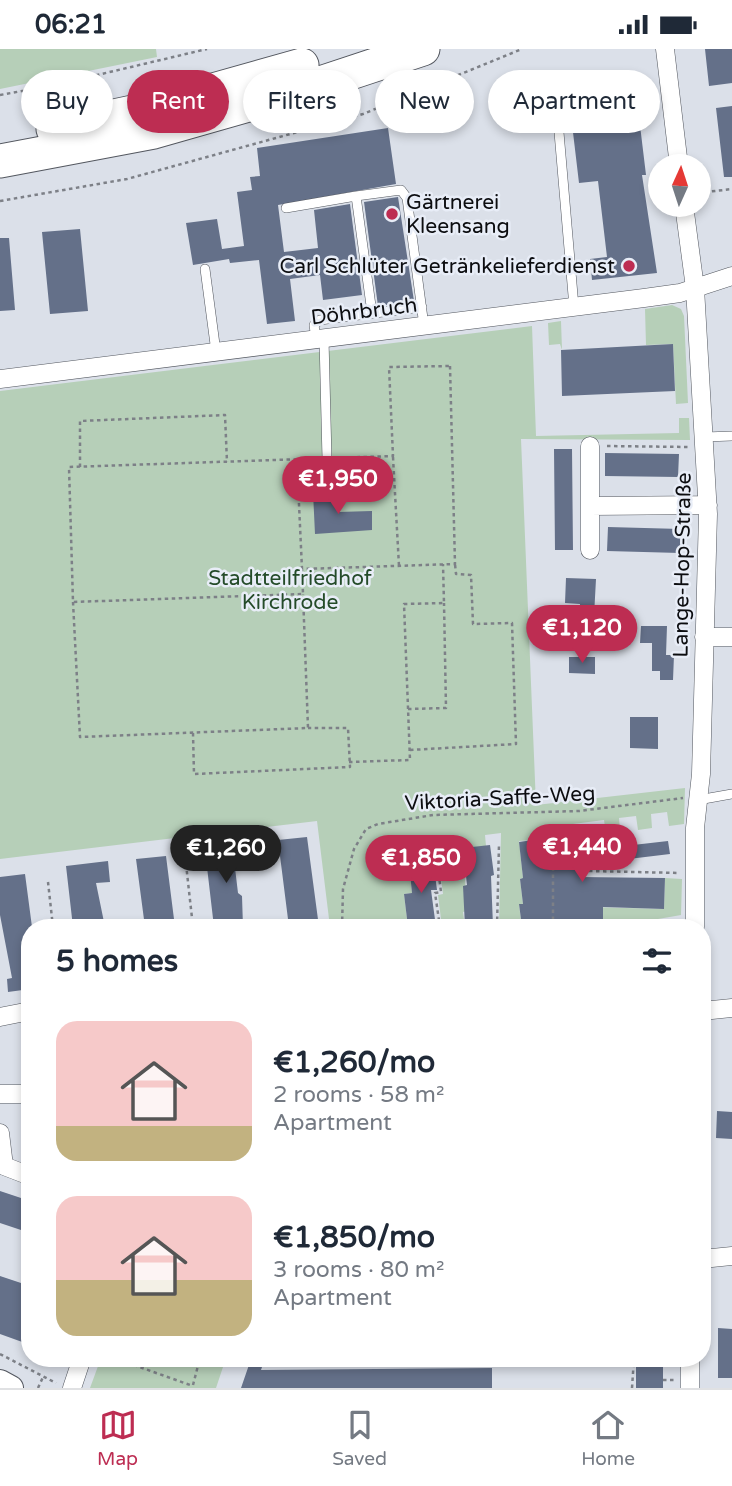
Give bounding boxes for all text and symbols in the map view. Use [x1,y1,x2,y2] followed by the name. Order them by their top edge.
[35,9,107,40] text: 06:21
[21,70,113,133] chip: Buy
[127,70,229,133] chip: Rent
[243,70,361,133] chip: Filters
[375,70,474,133] chip: New
[488,70,660,133] chip: Apartment
[648,154,710,217] north arrow
[648,154,711,217] map controls
[406,190,510,239] place label: Gärtnerei Kleensang
[384,206,400,222] marker: Gärtnerei Kleensang
[280,254,615,279] place label: Carl Schlüter Getränkelieferdienst
[621,258,637,274] marker: Carl Schlüter Getränkelieferdienst
[309,293,419,330] street label: Döhrbruch
[281,456,395,516] pin: €1,950
[298,465,378,493] text: €1,950
[668,472,697,658] street label: Lange-Hop-Straße
[208,566,372,615] park label: Stadtteilfriedhof Kirchrode
[525,605,639,665] pin: €1,120
[542,614,622,642] text: €1,120
[404,781,596,816] street label: Viktoria-Saffe-Weg
[169,825,283,885] pin: €1,260
[525,825,639,884] pin: €1,440
[543,833,621,861] text: €1,440
[186,834,266,862] text: €1,260
[364,835,478,895] pin: €1,850
[381,844,461,872] text: €1,850
[638,942,676,980] icon: filters
[56,943,178,980] text: 5 homes
[273,1044,435,1081] text: €1,260/mo
[112,1049,196,1133] icon: home
[273,1081,444,1109] text: 2 rooms · 58 m²
[273,1109,392,1137] text: Apartment
[273,1219,435,1256] text: €1,850/mo
[112,1224,196,1308] icon: home
[273,1256,444,1284] text: 3 rooms · 80 m²
[273,1284,392,1312] text: Apartment
[97,1406,138,1470] tab: Map
[332,1406,387,1470] tab: Saved
[581,1406,635,1470] tab: Home

